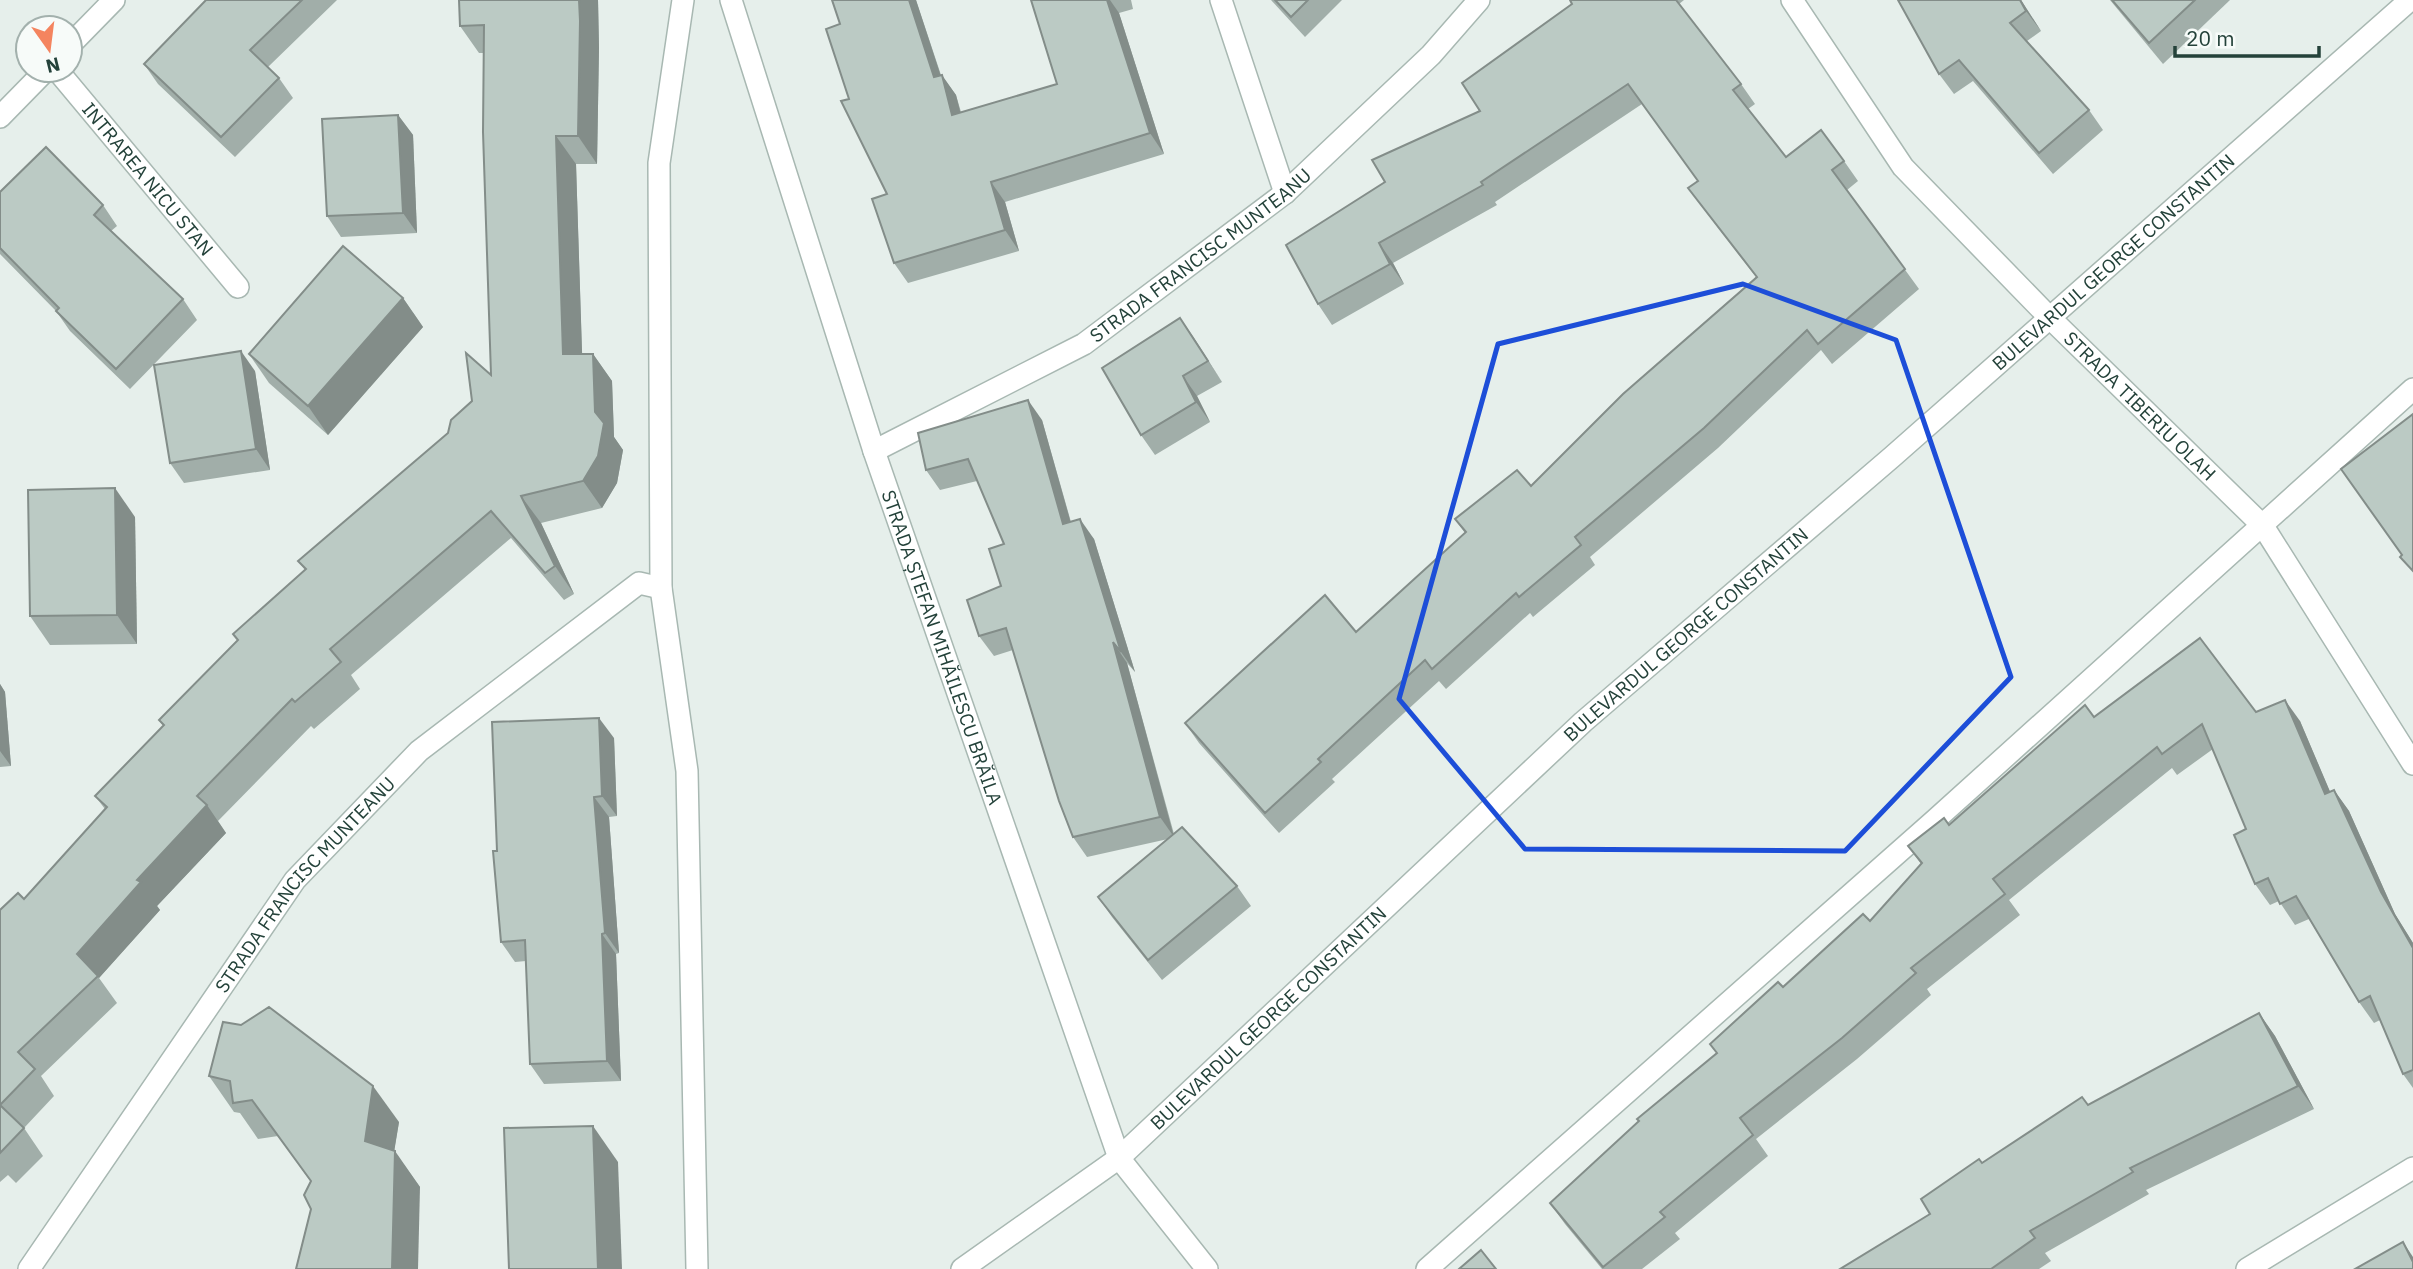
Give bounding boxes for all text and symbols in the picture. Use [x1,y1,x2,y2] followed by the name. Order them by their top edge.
[14,14,84,84] north arrow
[2175,14,2318,58] scale bar
[2186,24,2235,52] text: 20 m
[44,52,63,79] text: N
[77,97,219,261] street label: INTRAREA NICU STAN
[1987,149,2239,375] street label: BULEVARDUL GEORGE CONSTANTIN
[1085,163,1316,348] street label: STRADA FRANCISC MUNTEANU
[2059,326,2221,485] street label: STRADA TIBERIU OLAH
[876,487,1008,808] street label: STRADA ȘTEFAN MIHĂILESCU BRĂILA
[1558,522,1813,746] street label: BULEVARDUL GEORGE CONSTANTIN
[210,771,400,997] street label: STRADA FRANCISC MUNTEANU
[1145,901,1391,1135] street label: BULEVARDUL GEORGE CONSTANTIN

